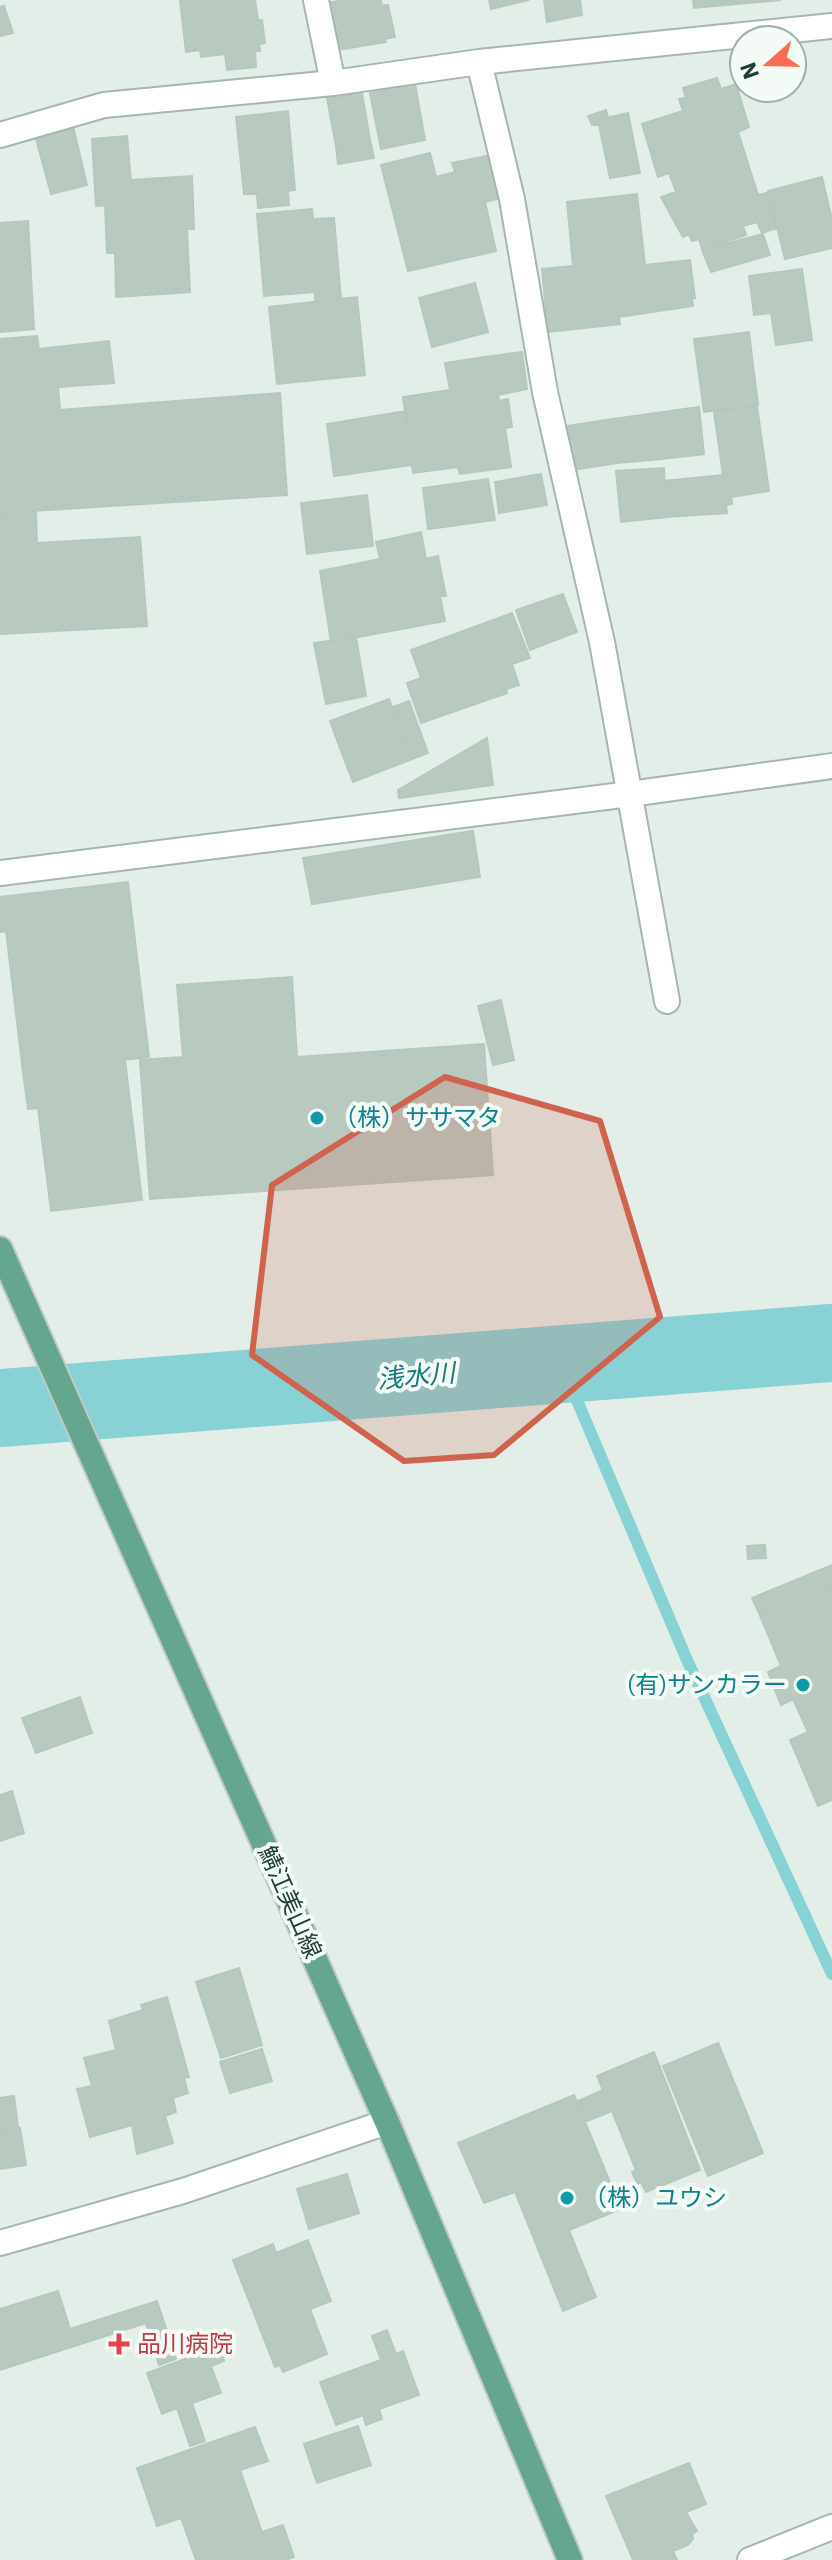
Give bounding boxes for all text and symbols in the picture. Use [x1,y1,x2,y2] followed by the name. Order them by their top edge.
[728,24,808,104] north arrow
[732,59,765,83] text: N
[333,1101,501,1133] place label: （株）ササマタ
[308,1109,326,1127] marker: （株）ササマタ
[376,1354,459,1395] water label: 浅水川
[627,1668,787,1700] place label: (有)サンカラー
[794,1676,812,1694] marker: (有)サンカラー
[252,1840,330,1963] street label: 鯖江美山線
[583,2181,727,2213] place label: （株）ユウシ
[558,2189,576,2207] marker: （株）ユウシ
[137,2327,233,2359] place label: 品川病院
[108,2333,130,2355] marker: 品川病院

